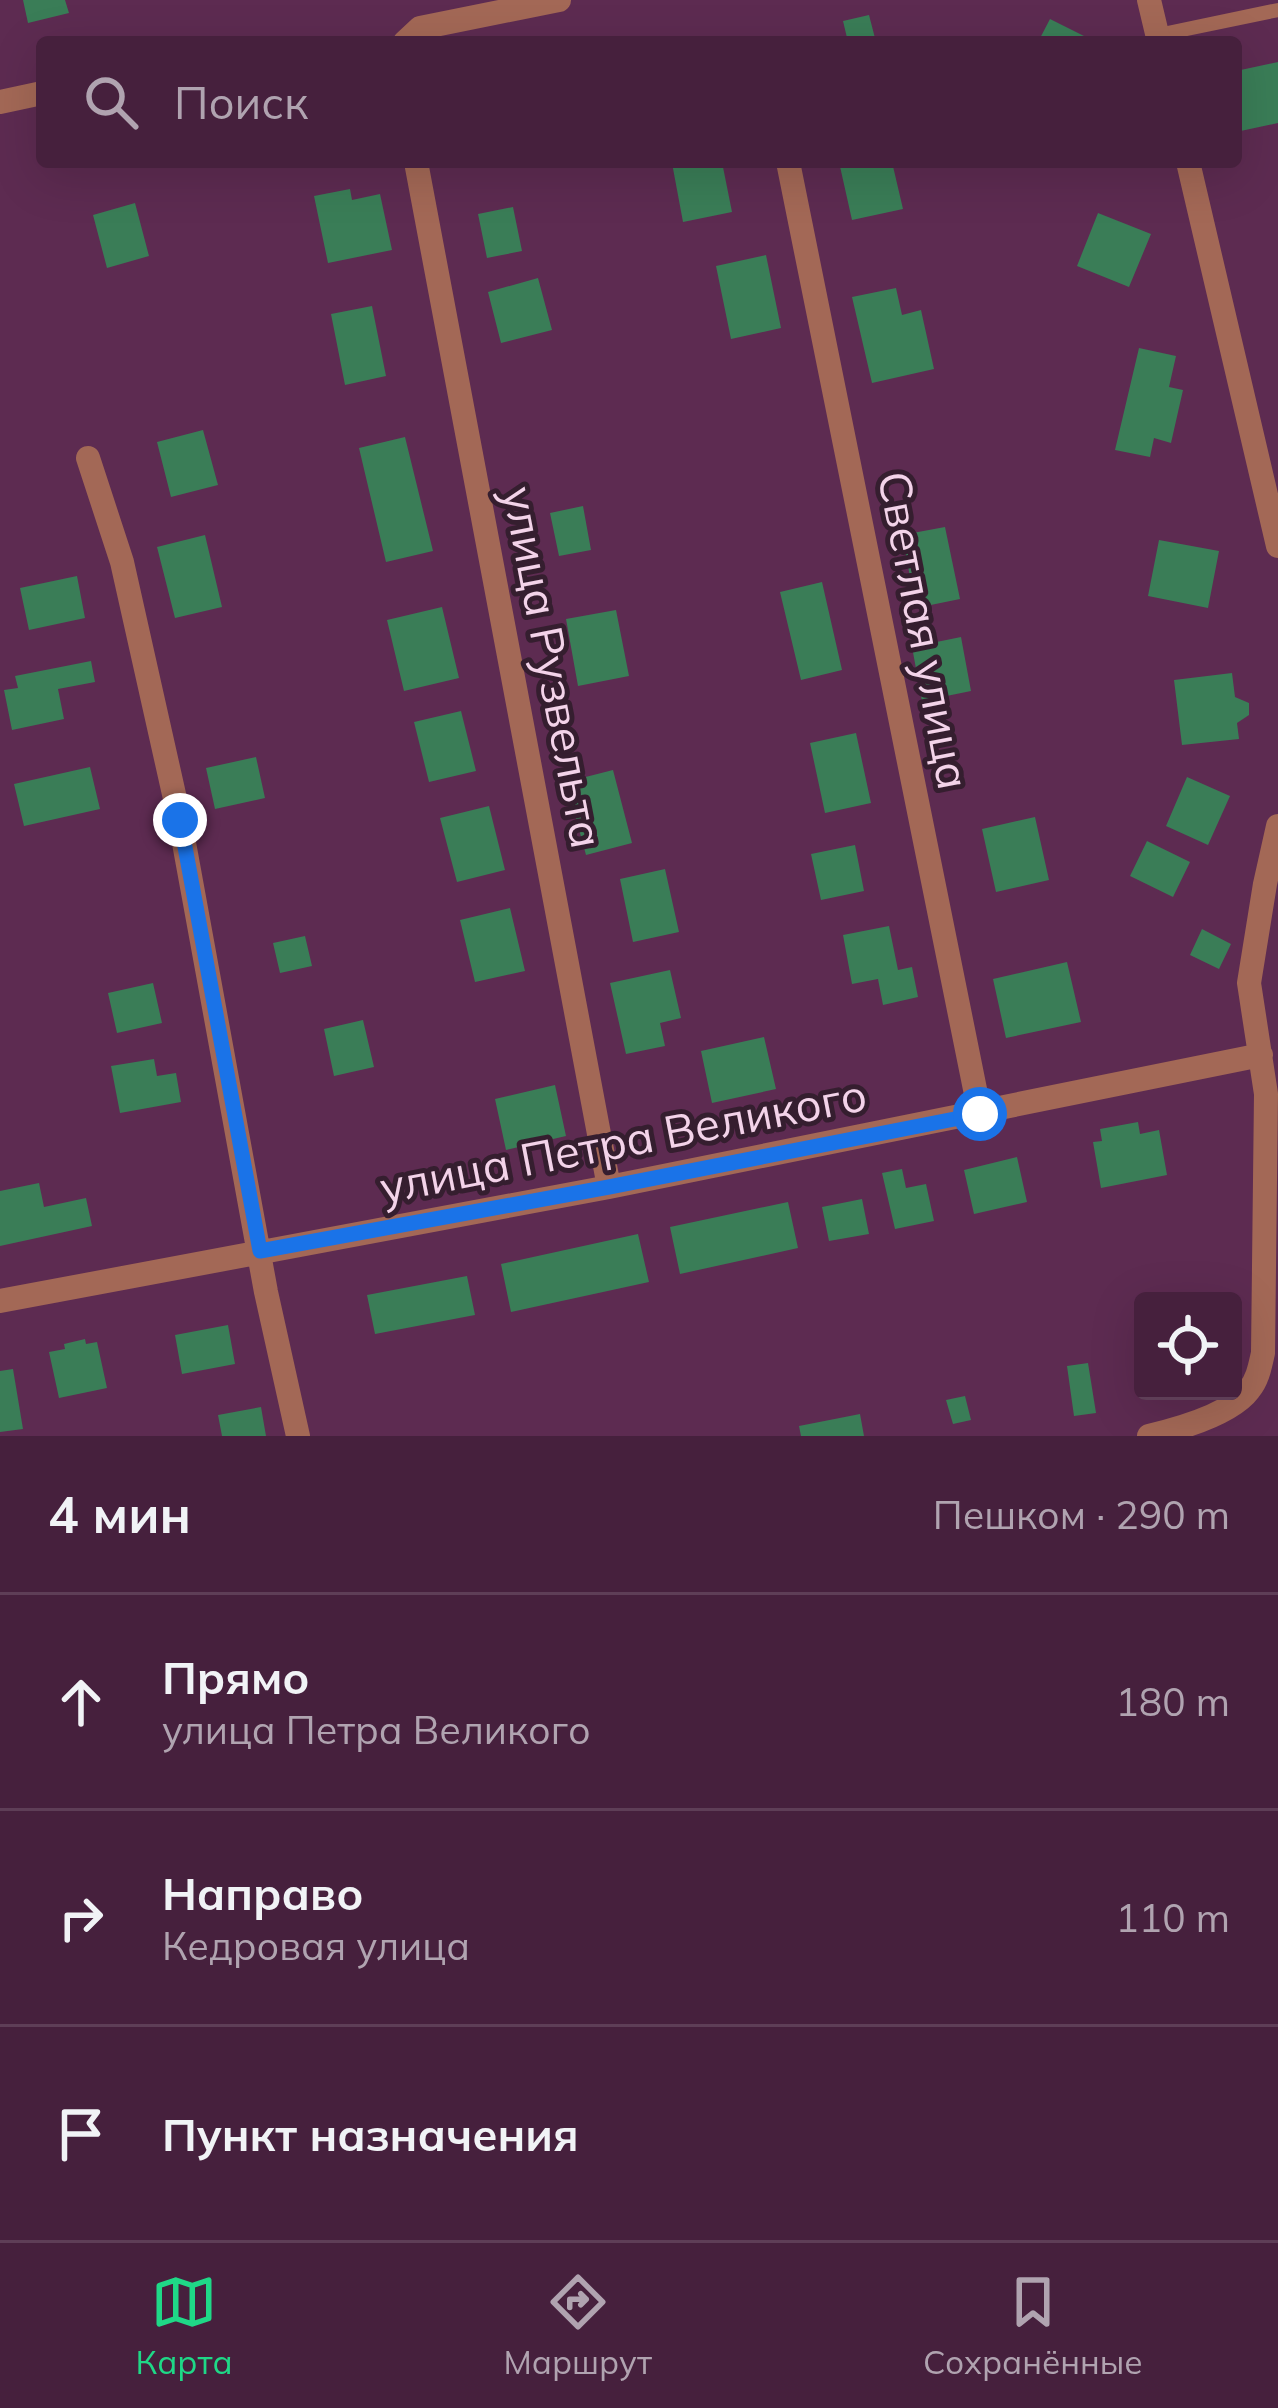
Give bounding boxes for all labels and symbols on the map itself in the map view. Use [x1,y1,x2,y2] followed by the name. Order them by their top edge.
[867,466,983,794] street label: Светлая улица
[491,481,617,853] street label: улица Рузвельта
[153,793,207,847] route end
[375,1065,871,1215] street label: улица Петра Великого
[953,1087,1007,1141] route start

